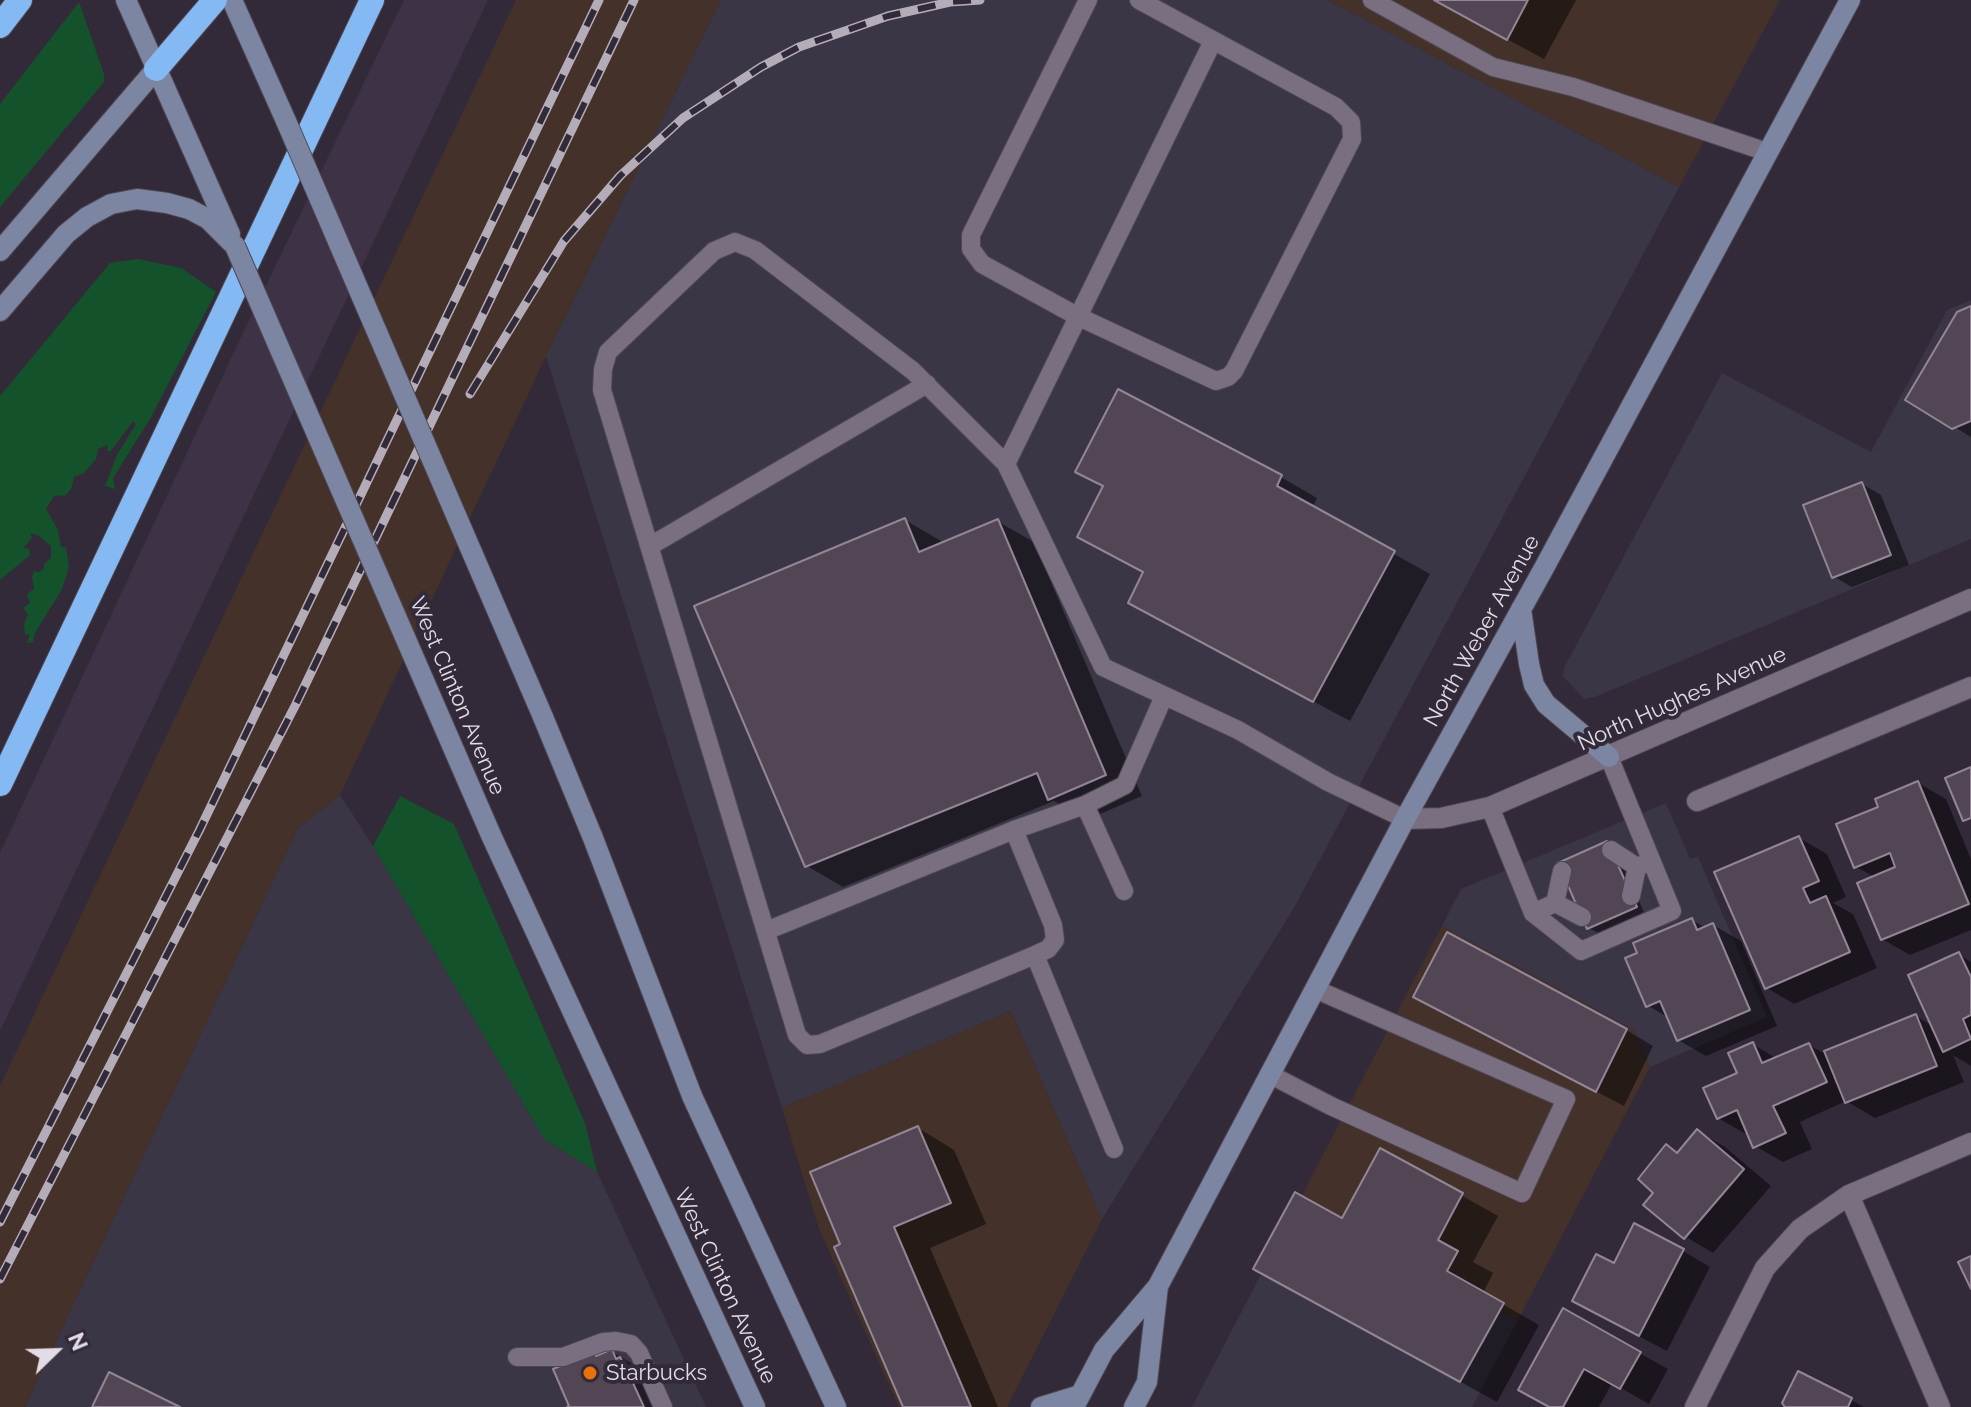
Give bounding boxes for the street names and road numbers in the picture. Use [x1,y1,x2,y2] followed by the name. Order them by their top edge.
[1418,531,1546,731] street label: North Weber Avenue
[403,593,511,799] street label: West Clinton Avenue
[1574,641,1790,757] street label: North Hughes Avenue
[668,1184,782,1388] street label: West Clinton Avenue

